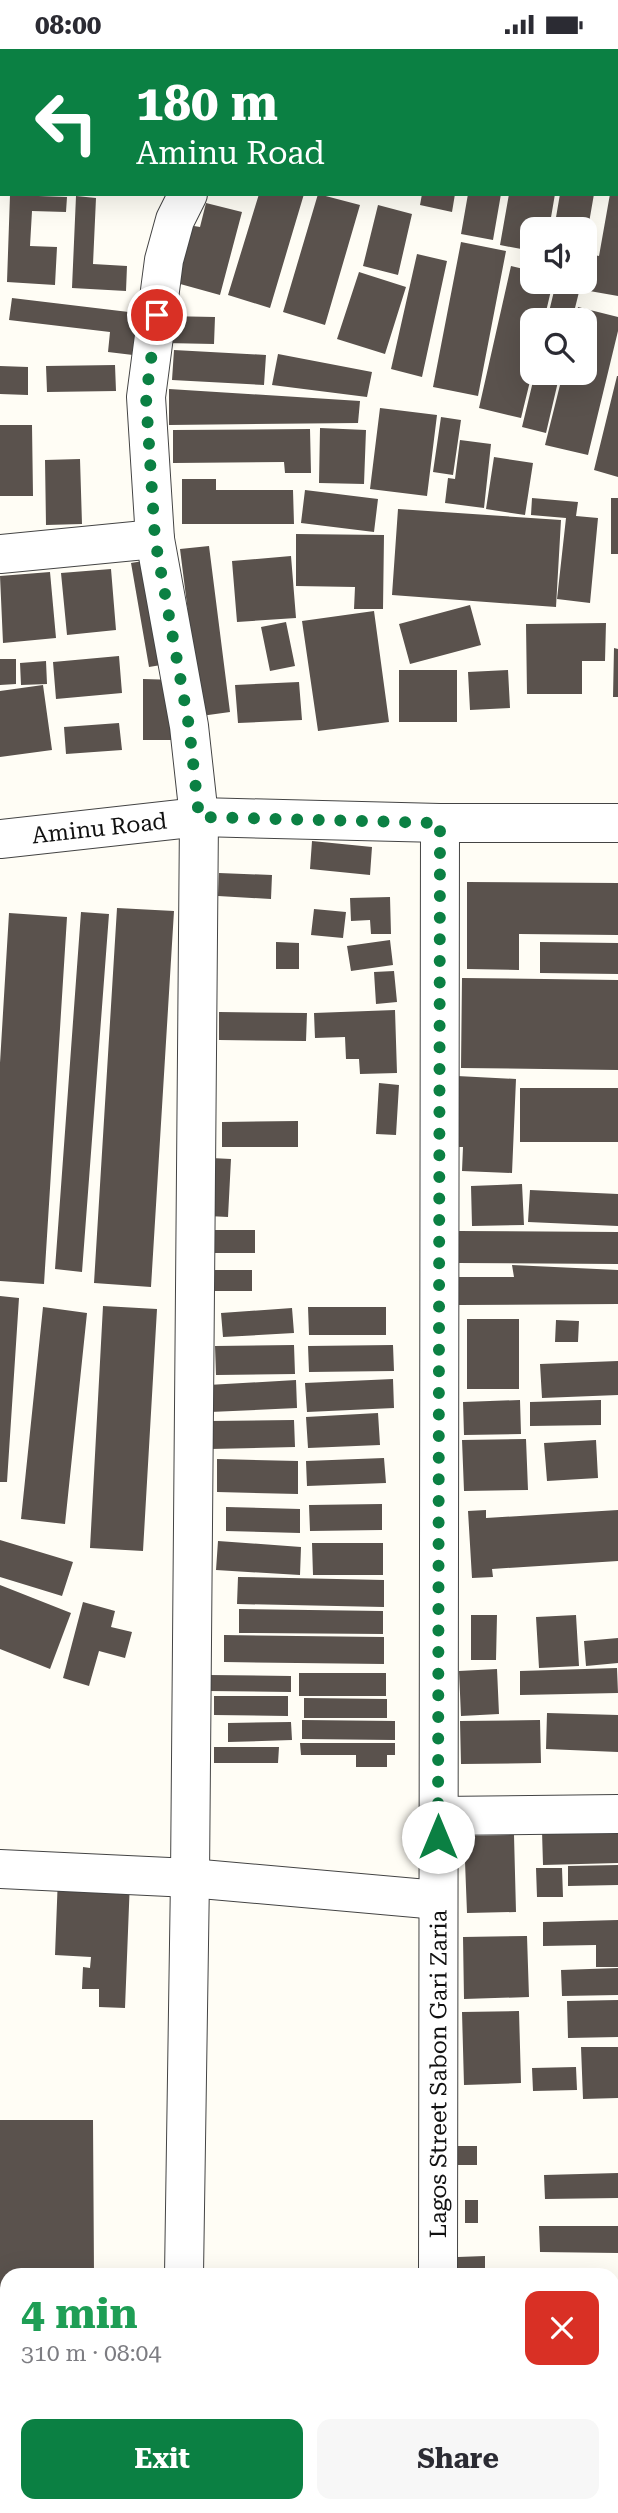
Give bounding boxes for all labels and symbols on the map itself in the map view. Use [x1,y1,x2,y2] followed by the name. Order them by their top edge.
[127,285,187,345] pin
[30,807,169,849] street label: Aminu Road
[401,1800,475,1874] position arrow
[425,1909,452,2238] street label: Lagos Street Sabon Gari Zaria

